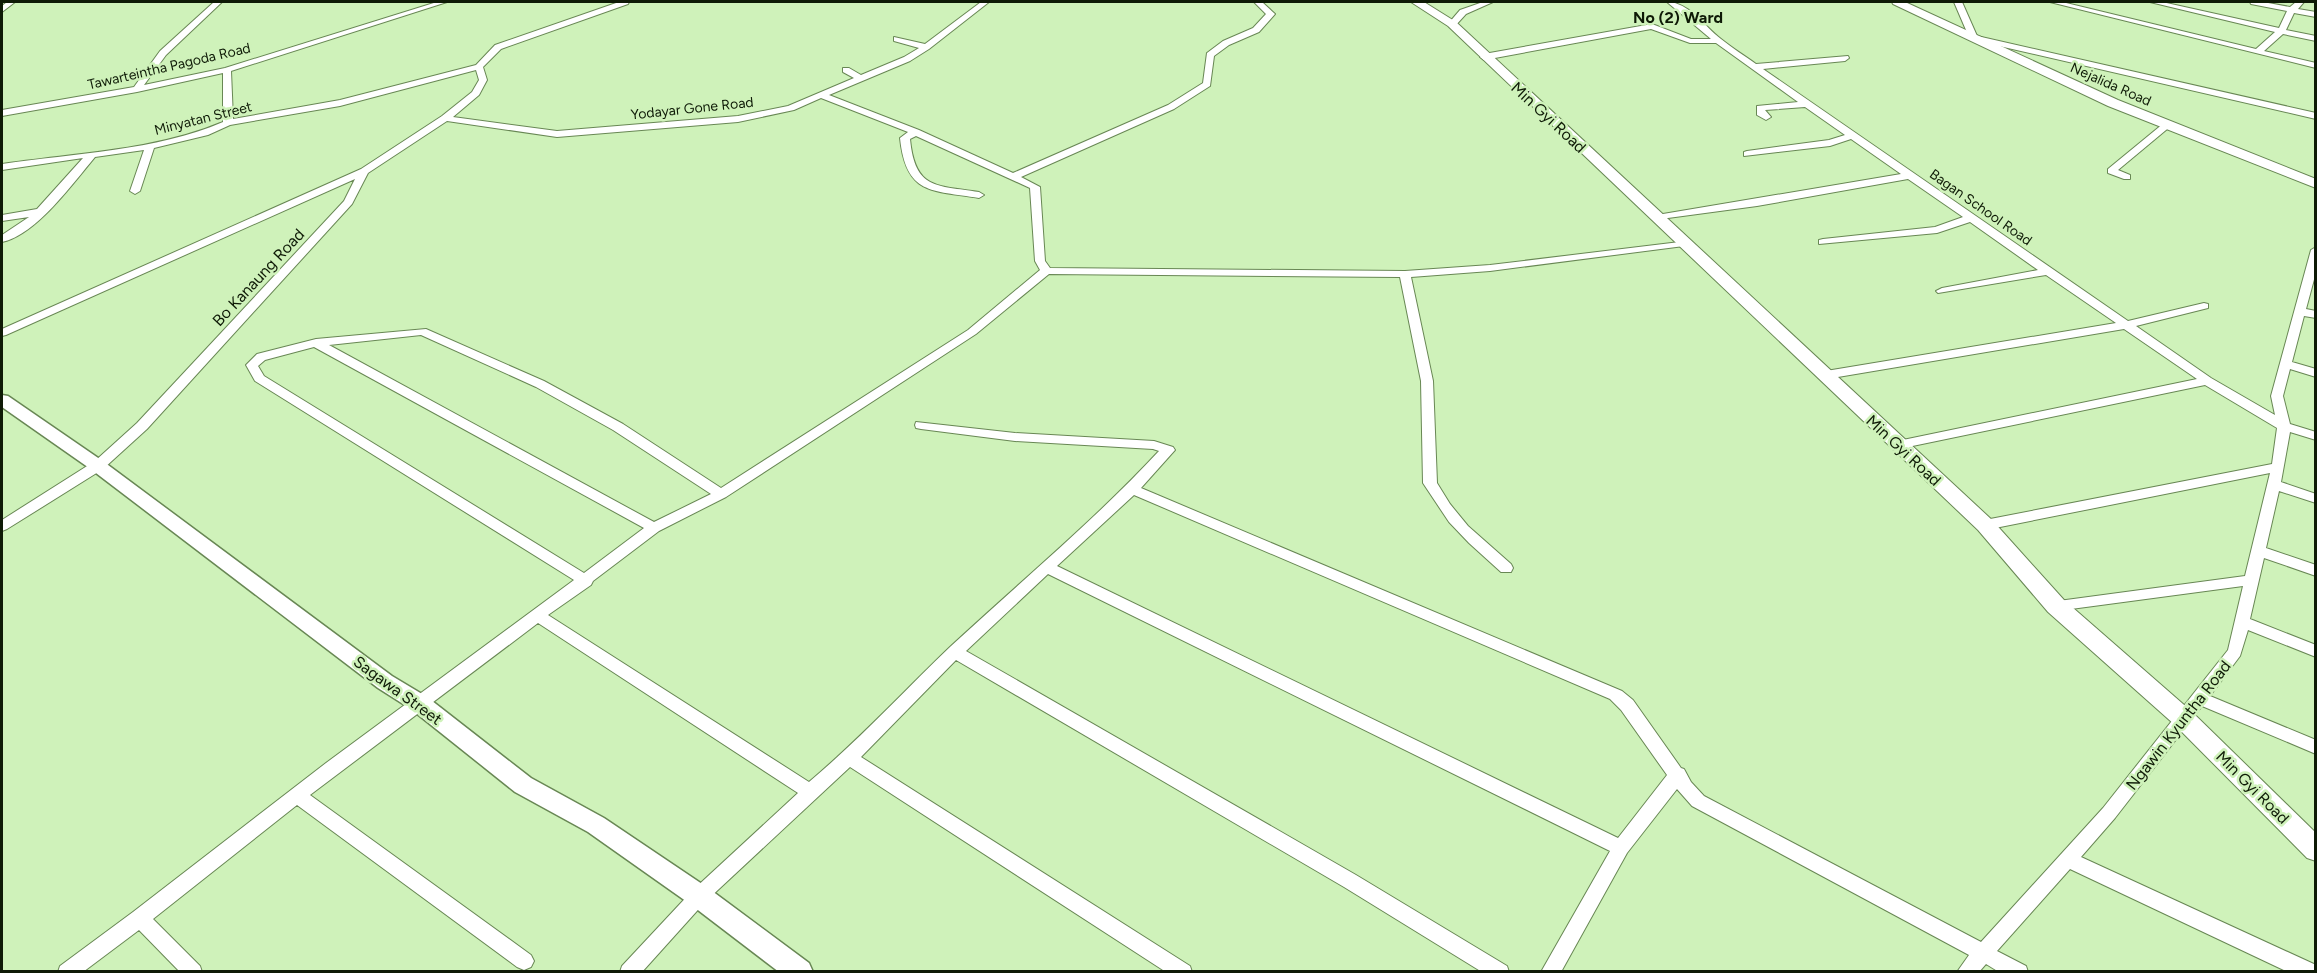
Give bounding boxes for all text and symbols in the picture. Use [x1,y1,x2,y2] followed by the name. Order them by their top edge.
[1633,8,1723,27] district label: No (2) Ward
[86,39,252,94] street label: Tawarteintha Pagoda Road
[2068,59,2154,110] street label: Nejalida Road
[1507,78,1590,157] street label: Min Gyi Road
[630,94,754,123] street label: Yodayar Gone Road
[153,98,254,139] street label: Minyatan Street
[1926,166,2035,249] street label: Bagan School Road
[208,225,308,330] street label: Bo Kanaung Road
[1862,411,1945,490] street label: Min Gyi Road
[350,652,446,729] street label: Sagawa Street
[2122,657,2235,794] street label: Ngawin Kyuntha Road
[2212,747,2293,828] street label: Min Gyi Road

